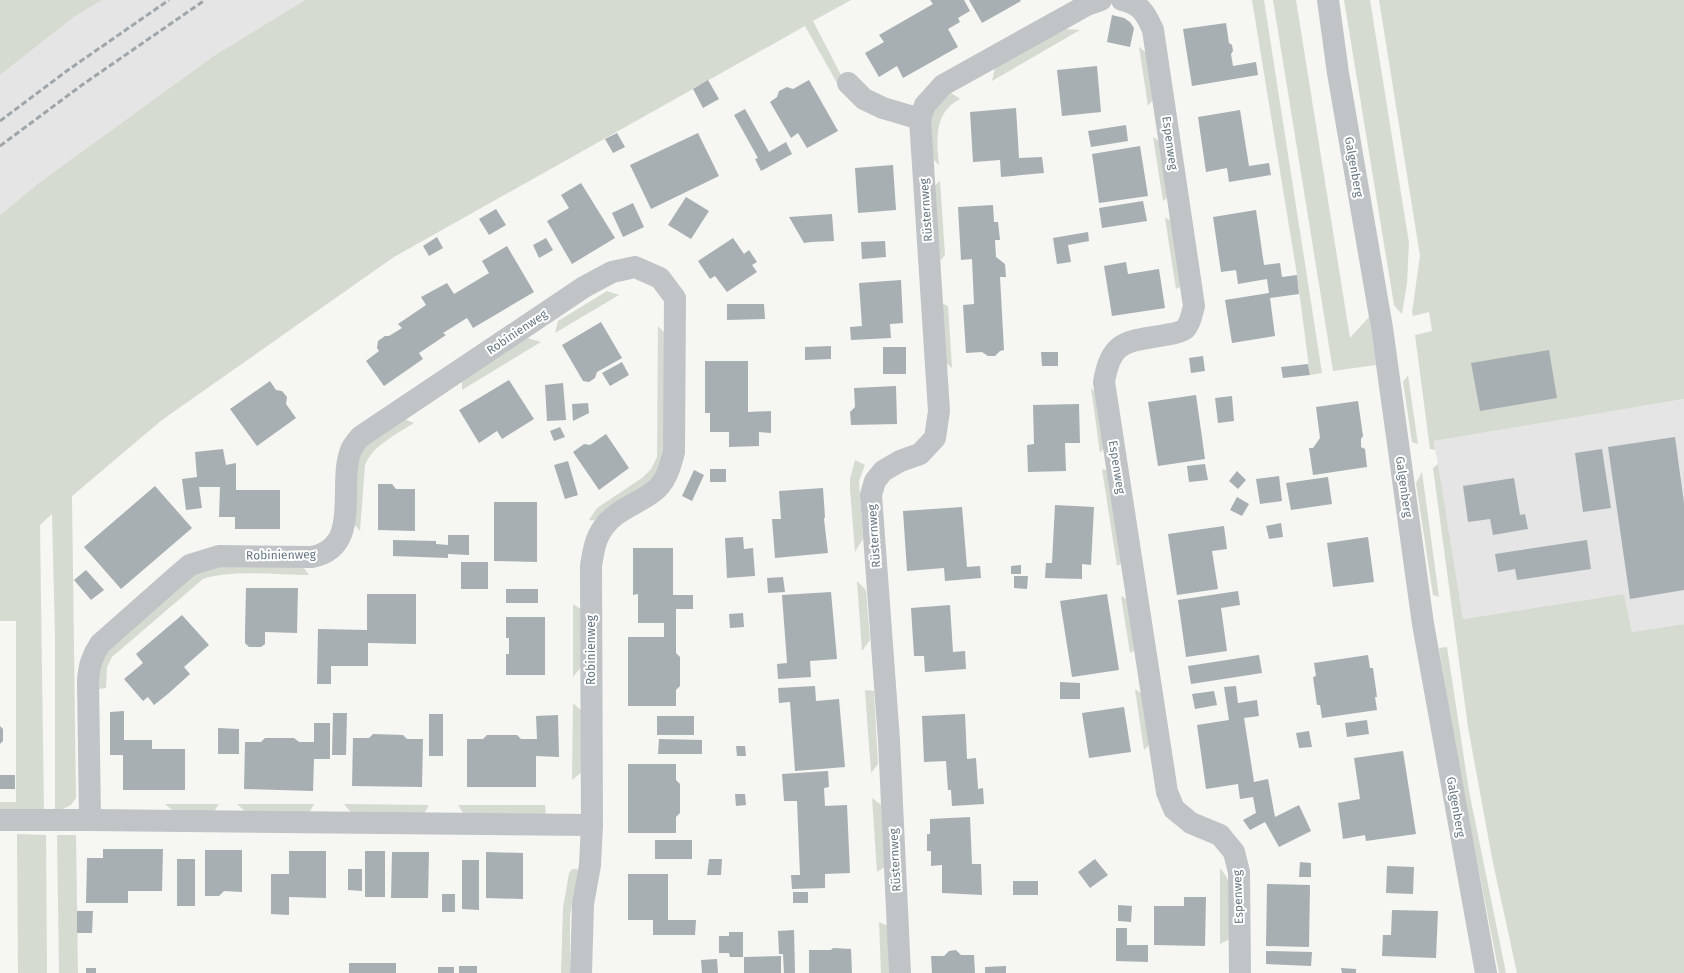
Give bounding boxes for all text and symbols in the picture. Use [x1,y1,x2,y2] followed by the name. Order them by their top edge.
[1159,115,1181,171] street label: Espenweg
[1342,136,1366,199] street label: Galgenberg
[917,177,935,242] street label: Rüsternweg
[484,306,551,357] street label: Robinienweg
[1106,439,1128,496] street label: Espenweg
[1393,456,1415,519] street label: Galgenberg
[865,503,883,568] street label: Rüsternweg
[246,547,317,563] street label: Robinienweg
[584,614,598,685] street label: Robinienweg
[1444,776,1468,839] street label: Galgenberg
[886,827,904,892] street label: Rüsternweg
[1230,869,1246,924] street label: Espenweg

